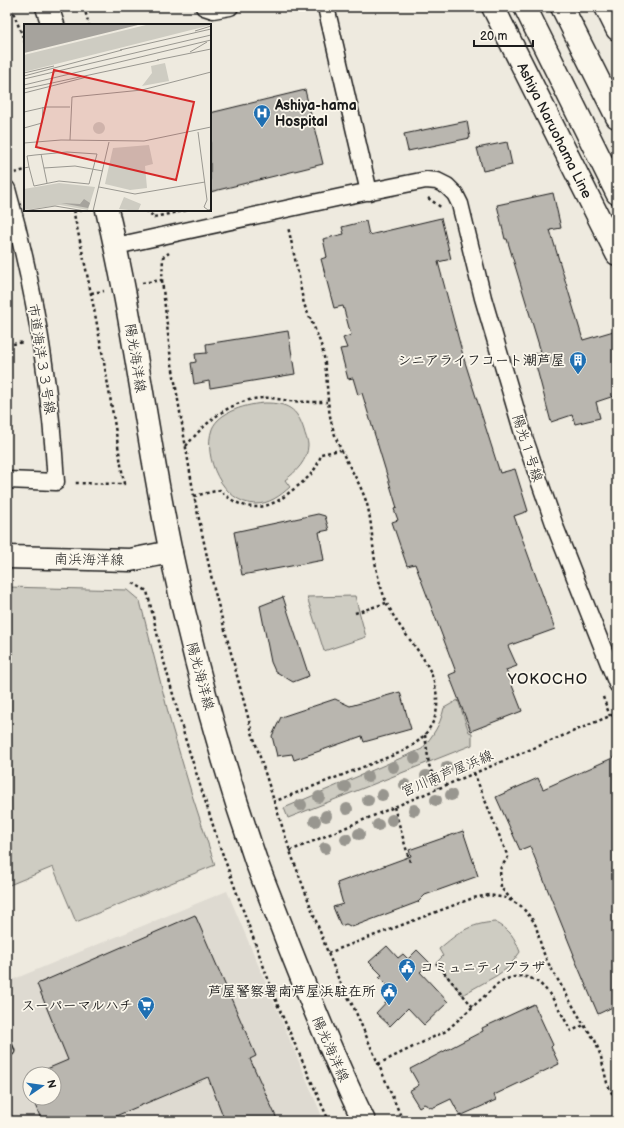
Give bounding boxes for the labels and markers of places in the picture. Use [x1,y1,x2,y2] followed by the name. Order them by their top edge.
[274,97,357,130] place label: Ashiya-hama Hospital
[252,103,272,128] hospital icon: Ashiya-hama Hospital
[568,350,588,375] building icon: シニアライフコート潮芦屋
[397,352,565,369] place label: シニアライフコート潮芦屋
[397,957,417,982] public building icon: コミュニティプラザ
[420,959,545,976] place label: コミュニティプラザ
[379,981,399,1006] public building icon: 芦屋警察署南芦屋浜駐在所
[208,983,376,1000] place label: 芦屋警察署南芦屋浜駐在所
[136,995,156,1020] supermarket icon: スーパーマルハチ
[21,997,133,1014] place label: スーパーマルハチ

